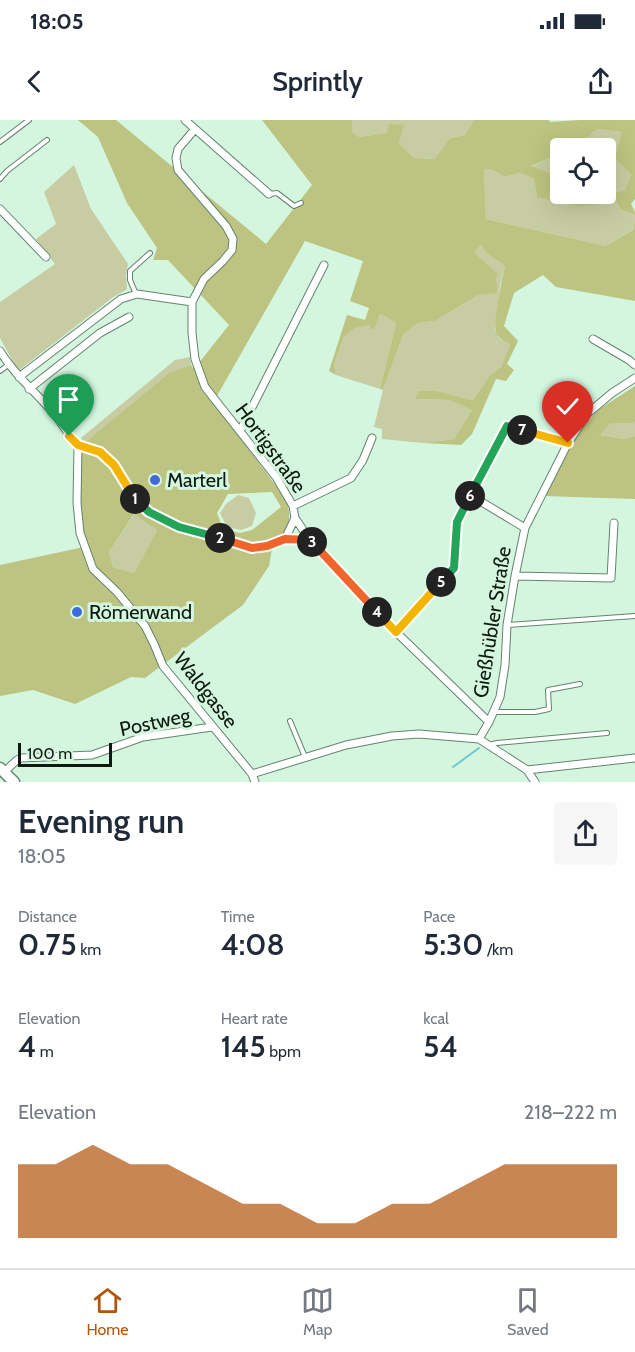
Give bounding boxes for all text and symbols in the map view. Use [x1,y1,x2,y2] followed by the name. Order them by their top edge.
[30,8,84,35] text: 18:05
[18,65,51,98] icon: back
[272,65,363,98] text: Sprintly
[584,65,617,98] icon: share
[550,138,616,204] map controls
[550,138,616,204] button: locate
[43,374,94,436] pin
[542,381,593,443] pin
[52,383,85,416] icon: arrive
[551,390,584,423] icon: check
[231,399,311,497] street label: Hortigstraße
[507,415,537,445] pin: 7
[518,420,526,439] text: 7
[167,468,227,492] place label: Marterl
[148,473,162,487] marker: Marterl
[455,481,485,511] pin: 6
[120,484,150,514] pin: 1
[466,486,475,505] text: 6
[132,489,138,508] text: 1
[205,523,235,553] pin: 2
[297,527,327,557] pin: 3
[216,528,224,547] text: 2
[308,532,316,551] text: 3
[468,545,516,699] street label: Gießhübler Straße
[426,567,456,597] pin: 5
[437,572,445,591] text: 5
[362,597,392,627] pin: 4
[89,600,192,624] place label: Römerwand
[372,602,382,621] text: 4
[70,605,84,619] marker: Römerwand
[169,647,243,733] street label: Waldgasse
[117,703,194,741] street label: Postweg
[18,740,112,768] scale bar
[27,744,72,763] text: 100 m
[18,801,184,841] text: Evening run
[554,802,617,865] button: share
[18,844,66,868] text: 18:05
[18,907,77,926] text: Distance
[221,907,255,926] text: Time
[423,907,455,926] text: Pace
[18,926,77,963] text: 0.75
[221,926,285,963] text: 4:08
[423,926,483,963] text: 5:30
[77,940,101,959] text: km
[483,940,513,959] text: /km
[18,1009,81,1028] text: Elevation
[221,1009,288,1028] text: Heart rate
[423,1009,449,1028] text: kcal
[18,1028,36,1065] text: 4
[221,1028,266,1065] text: 145
[423,1028,458,1065] text: 54
[36,1042,54,1061] text: m
[266,1042,301,1061] text: bpm
[18,1100,96,1124] text: Elevation
[524,1100,617,1124] text: 218–222 m
[86,1284,129,1339] tab: Home
[301,1284,334,1339] tab: Map
[507,1284,549,1339] tab: Saved

